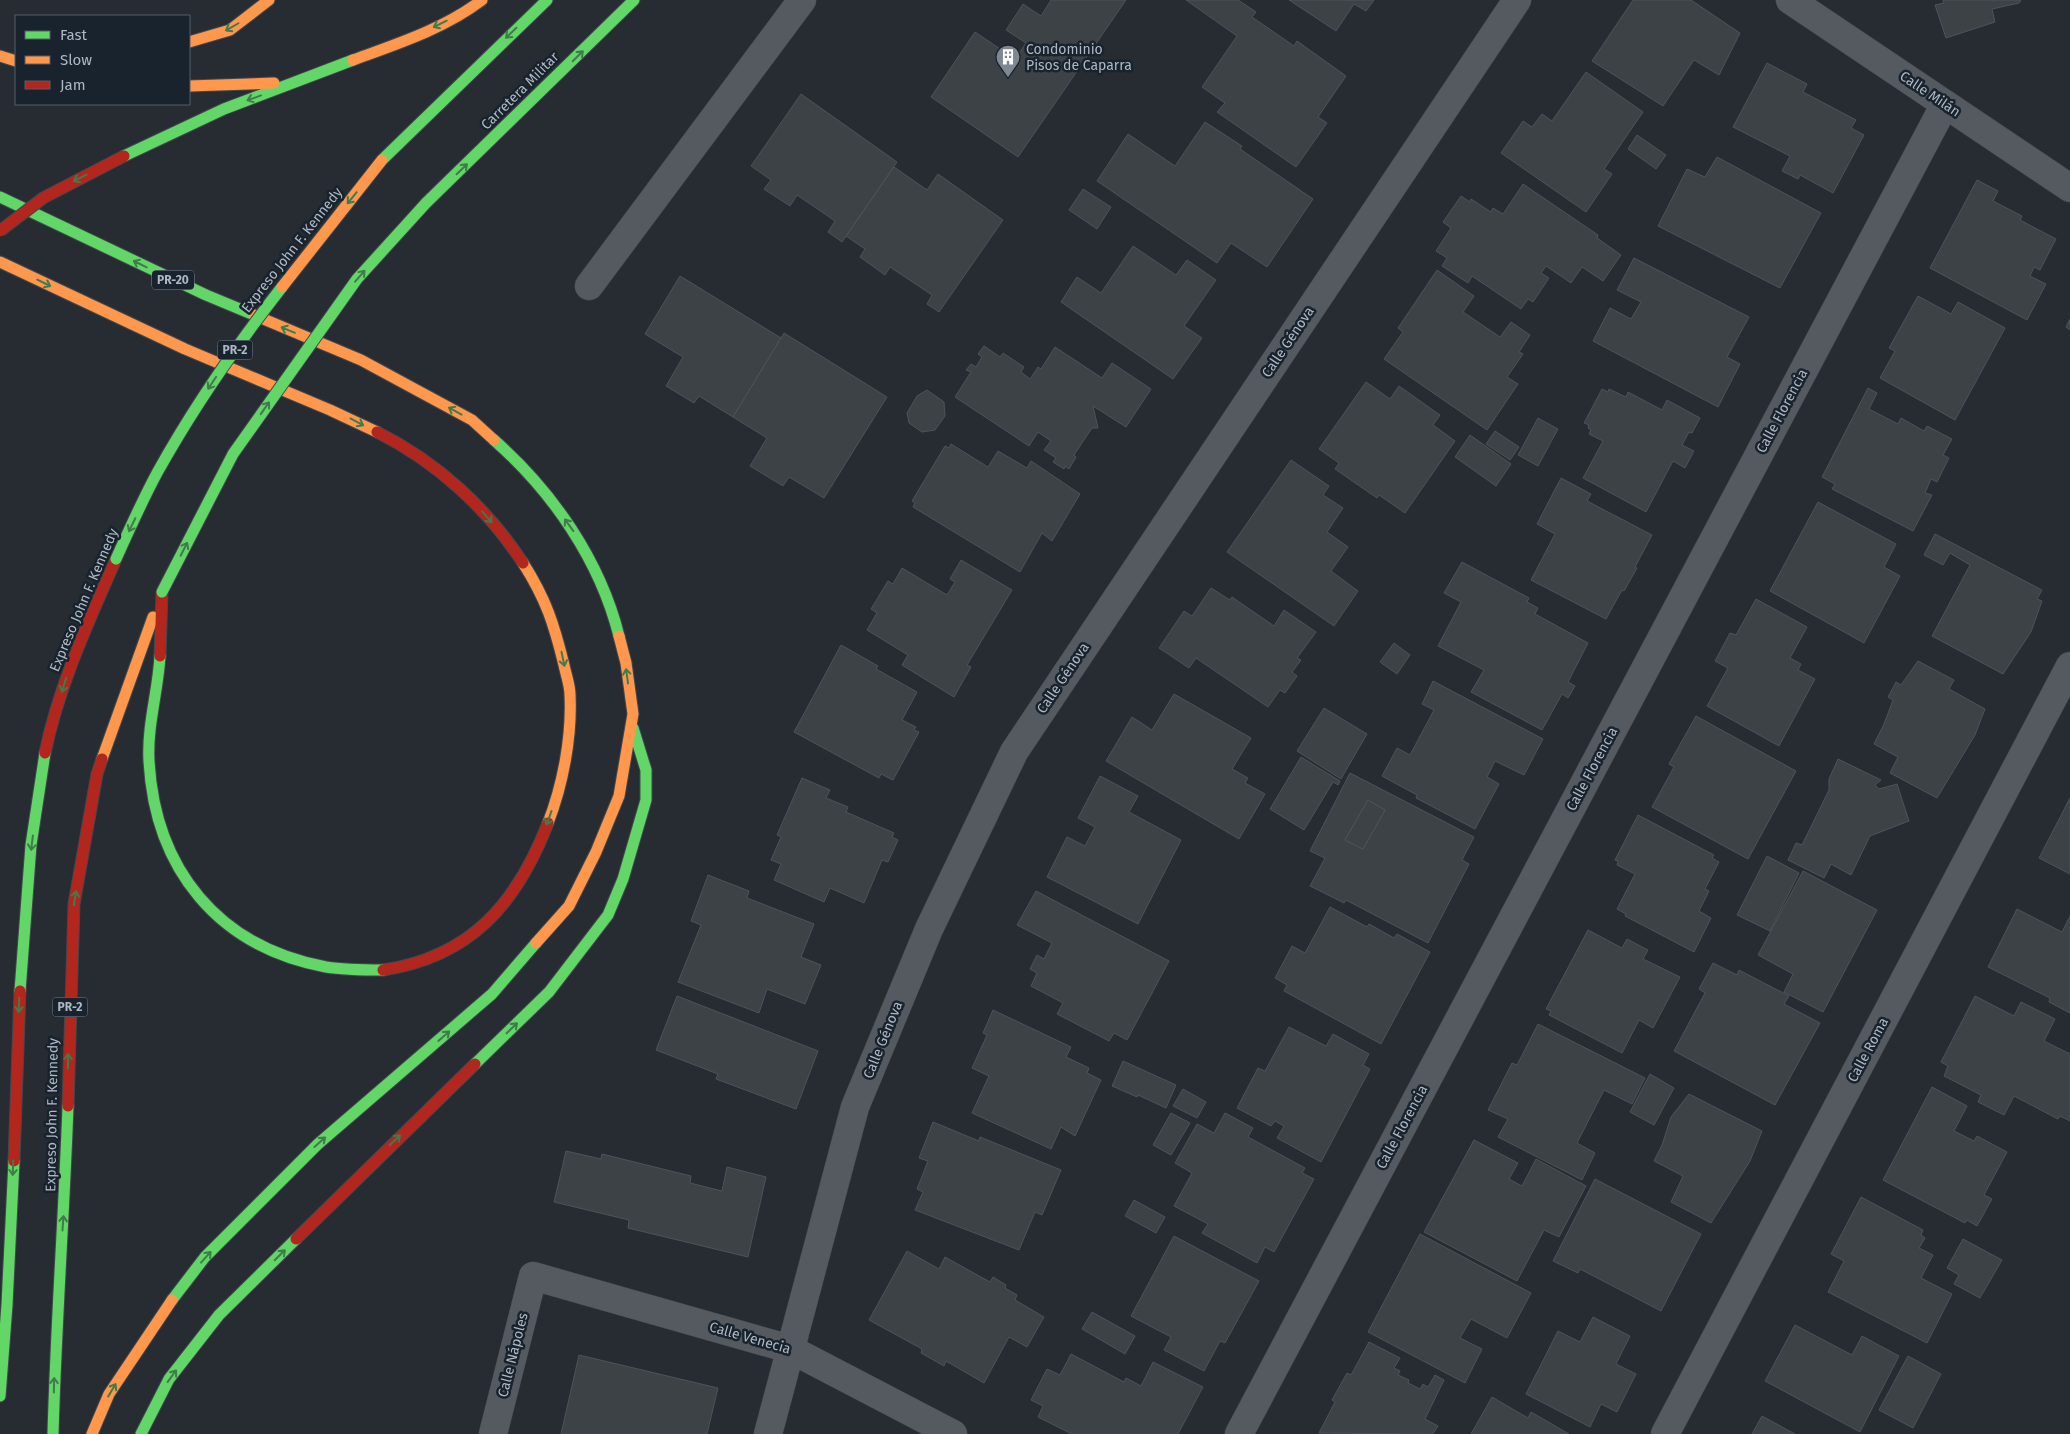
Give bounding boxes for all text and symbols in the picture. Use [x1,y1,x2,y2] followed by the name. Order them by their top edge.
[15,15,190,105] legend
[433,20,448,30] one-way arrow
[226,23,240,33] one-way arrow
[60,26,87,44] text: Fast
[505,27,517,40] one-way arrow
[1026,41,1132,74] place label: Condominio Pisos de Caparra
[995,44,1021,78] building icon: Condominio Pisos de Caparra
[478,48,563,133] street label: Carretera Militar
[572,49,584,62] one-way arrow
[60,51,92,69] text: Slow
[1897,68,1963,120] street label: Calle Milán
[60,76,86,94] text: Jam
[247,94,263,103] one-way arrow
[455,163,468,175] one-way arrow
[73,173,88,183] one-way arrow
[238,184,346,316] street label: Expreso John F. Kennedy
[346,191,357,204] one-way arrow
[133,259,148,268] one-way arrow
[152,270,194,290] road number: PR-20
[354,270,365,283] one-way arrow
[36,279,51,288] one-way arrow
[1258,303,1318,381] street label: Calle Génova
[281,324,296,333] one-way arrow
[218,340,252,360] road number: PR-2
[1753,366,1811,456] street label: Calle Florencia
[207,376,217,390] one-way arrow
[260,401,270,415] one-way arrow
[449,406,463,416] one-way arrow
[349,418,364,427] one-way arrow
[482,510,493,523] one-way arrow
[127,517,137,532] one-way arrow
[564,519,575,532] one-way arrow
[46,526,122,674] street label: Expreso John F. Kennedy
[179,541,189,556] one-way arrow
[1033,639,1093,717] street label: Calle Génova
[558,650,568,666] one-way arrow
[622,668,632,684] one-way arrow
[58,676,68,692] one-way arrow
[1563,724,1621,814] street label: Calle Florencia
[544,810,554,825] one-way arrow
[27,835,37,851] one-way arrow
[70,891,80,907] one-way arrow
[15,997,24,1013] one-way arrow
[52,998,88,1016] road number: PR-2
[860,999,906,1081] street label: Calle Génova
[1844,1015,1892,1085] street label: Calle Roma
[506,1022,519,1034] one-way arrow
[437,1031,450,1042] one-way arrow
[42,1038,62,1192] street label: Expreso John F. Kennedy
[64,1053,73,1069] one-way arrow
[1373,1082,1431,1172] street label: Calle Florencia
[389,1135,401,1147] one-way arrow
[314,1136,327,1148] one-way arrow
[9,1160,18,1176] one-way arrow
[59,1215,68,1231] one-way arrow
[274,1249,286,1261] one-way arrow
[200,1251,211,1264] one-way arrow
[494,1311,532,1399] street label: Calle Nápoles
[707,1318,793,1358] street label: Calle Venecia
[167,1369,177,1383] one-way arrow
[49,1378,59,1394] one-way arrow
[108,1383,118,1397] one-way arrow

